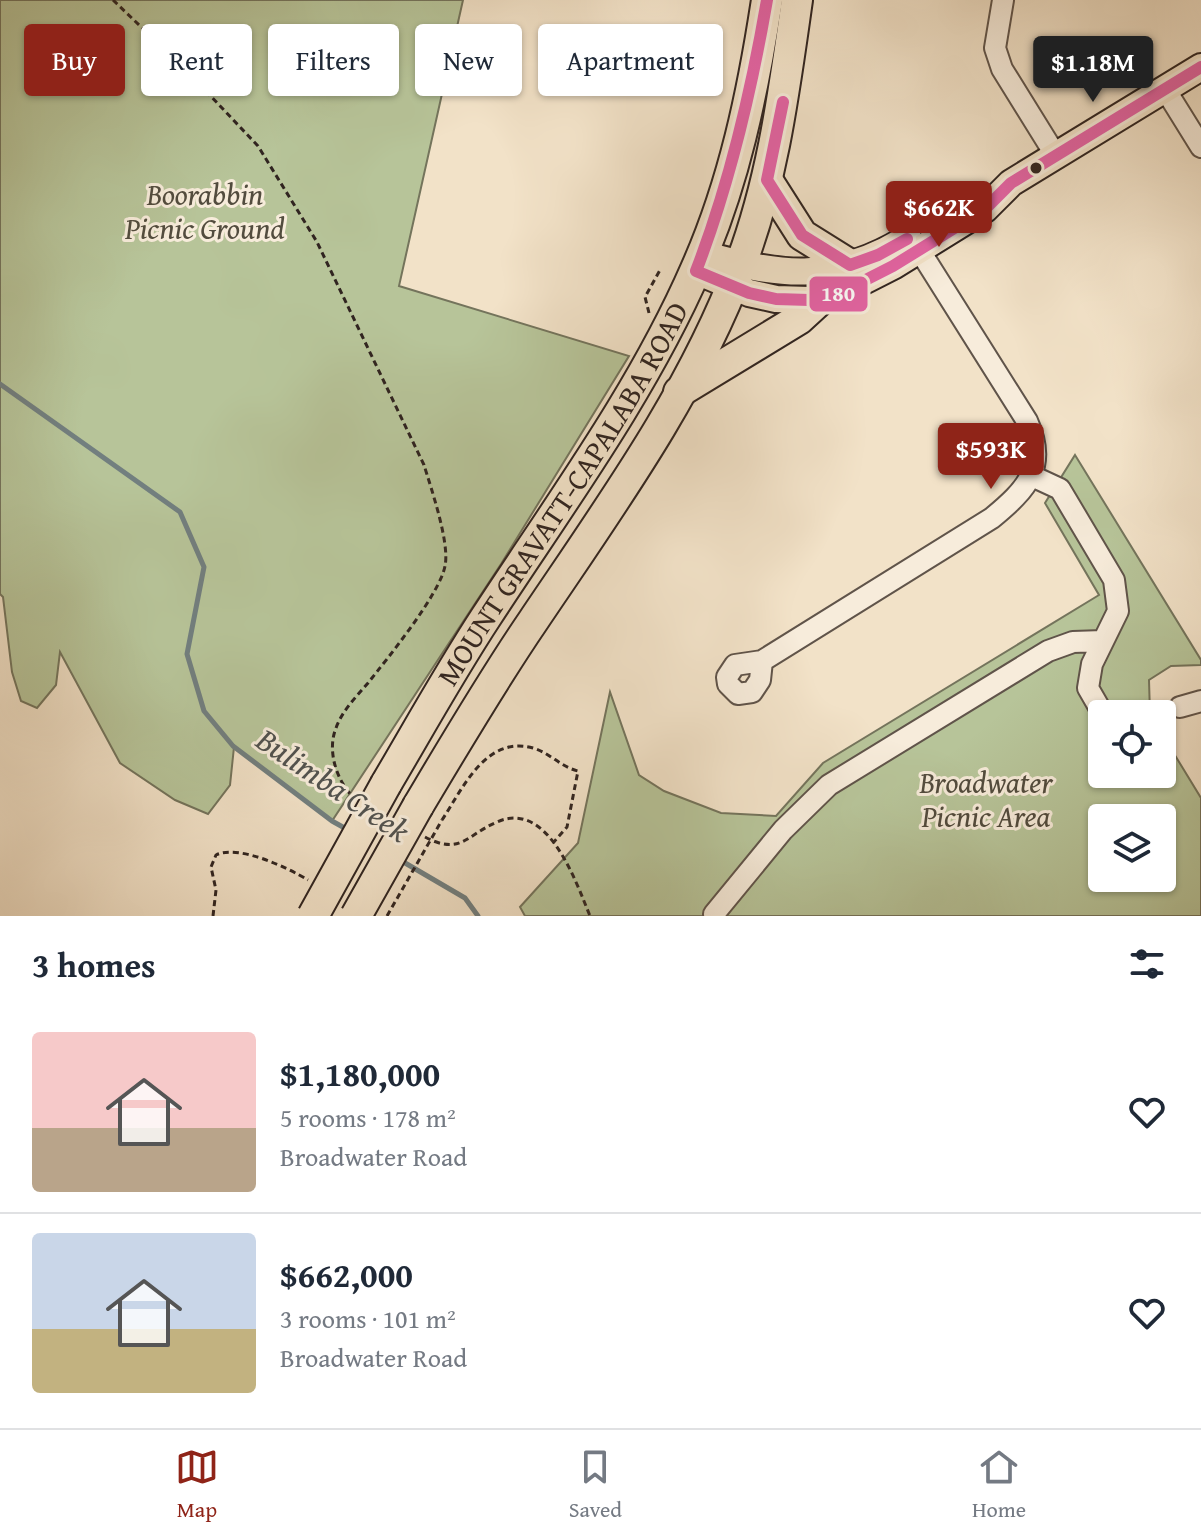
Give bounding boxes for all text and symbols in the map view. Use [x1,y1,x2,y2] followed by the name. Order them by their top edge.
[24,24,125,96] chip: Buy
[141,24,252,96] chip: Rent
[268,24,399,96] chip: Filters
[415,24,522,96] chip: New
[538,24,723,96] chip: Apartment
[1028,36,1158,104] pin: $1.18M
[1051,42,1135,81] text: $1.18M
[1028,160,1044,176] unlabelled marker
[124,172,285,250] park label: Boorabbin Picnic Ground
[883,181,995,249] pin: $662K
[904,187,974,226] text: $662K
[808,275,869,313] line badge: 180
[821,277,855,309] text: 180
[425,294,699,694] street label: MOUNT GRAVATT-CAPALABA ROAD
[935,423,1047,491] pin: $593K
[956,429,1026,468] text: $593K
[1088,700,1176,892] map controls
[1088,700,1176,788] button: locate
[246,715,420,853] water label: Bulimba Creek
[918,760,1053,838] park label: Broadwater Picnic Area
[1088,804,1176,892] button: layers
[32,940,156,989] text: 3 homes
[1125,942,1169,986] icon: filters
[280,1049,440,1098] text: $1,180,000
[96,1064,192,1160] icon: home
[1125,1090,1169,1134] icon: heart
[280,1098,456,1137] text: 5 rooms · 178 m²
[280,1137,467,1176] text: Broadwater Road
[280,1250,413,1299] text: $662,000
[96,1265,192,1361] icon: home
[1125,1291,1169,1335] icon: heart
[280,1299,456,1338] text: 3 rooms · 101 m²
[280,1338,467,1377] text: Broadwater Road
[175,1445,219,1525] tab: Map
[569,1445,622,1525] tab: Saved
[972,1445,1026,1525] tab: Home

